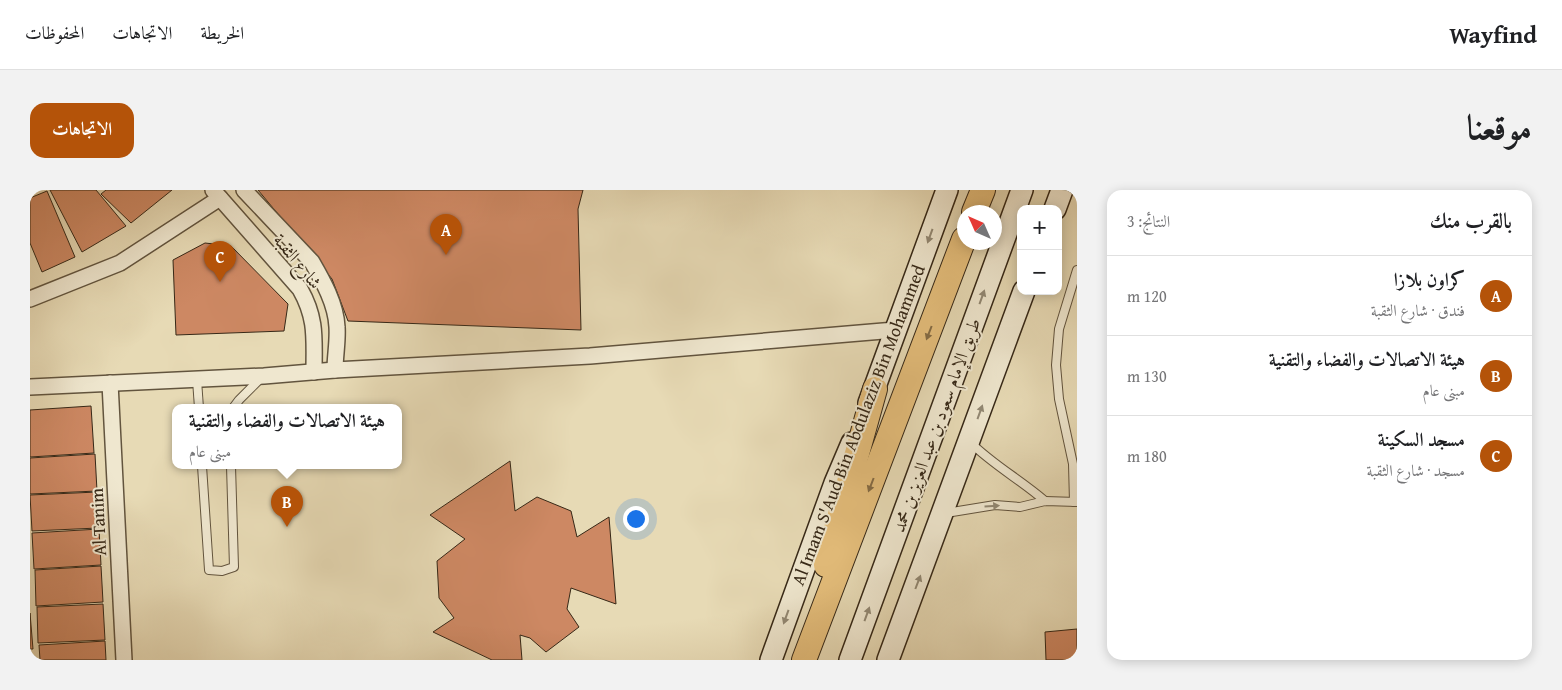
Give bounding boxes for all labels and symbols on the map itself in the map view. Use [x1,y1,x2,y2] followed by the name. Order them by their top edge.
[957,205,1002,250] north arrow
[430,214,462,255] pin: A
[266,227,329,296] street label: شارع الثقبة
[926,229,934,244] one-way arrow
[204,241,236,282] pin: C
[784,260,932,589] street label: Al Imam S'Aud Bin Abdulaziz Bin Mohammed
[978,289,986,304] one-way arrow
[885,314,990,537] street label: طريق الإمام سعود بن عبد العزيز بن محمد
[924,326,932,341] one-way arrow
[976,405,984,420] one-way arrow
[867,478,875,493] one-way arrow
[271,486,303,527] pin: B
[83,487,113,557] street label: Al Tanim
[984,502,1000,510] one-way arrow
[623,506,649,532] your location
[915,574,922,589] one-way arrow
[863,606,871,621] one-way arrow
[782,610,790,625] one-way arrow

